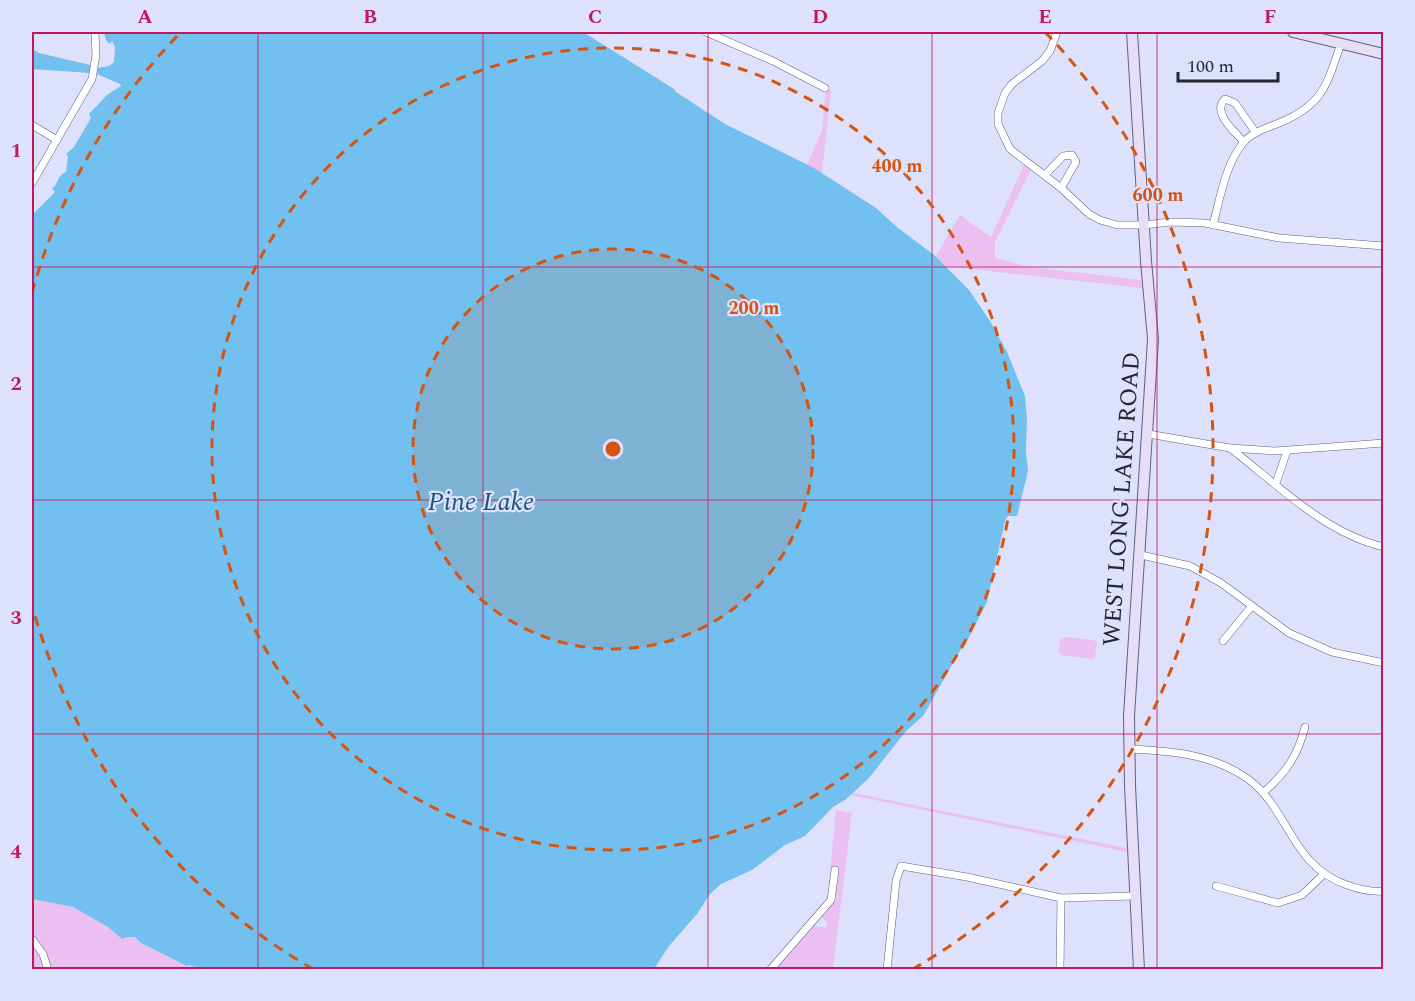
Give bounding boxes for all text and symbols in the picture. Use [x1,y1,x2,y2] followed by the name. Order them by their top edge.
[137,2,153,32] text: A
[363,2,377,32] text: B
[588,2,602,32] text: C
[812,2,828,32] text: D
[1038,2,1052,32] text: E
[1264,2,1276,32] text: F
[1178,45,1278,83] scale bar
[1187,53,1234,80] text: 100 m
[10,136,22,166] text: 1
[871,153,923,180] text: 400 m
[1132,182,1184,209] text: 600 m
[728,295,780,322] text: 200 m
[1094,351,1150,647] street label: WEST LONG LAKE ROAD
[10,369,22,399] text: 2
[603,439,623,459] centre of rings
[428,482,534,522] water label: Pine Lake
[10,603,22,633] text: 3
[10,837,22,867] text: 4

